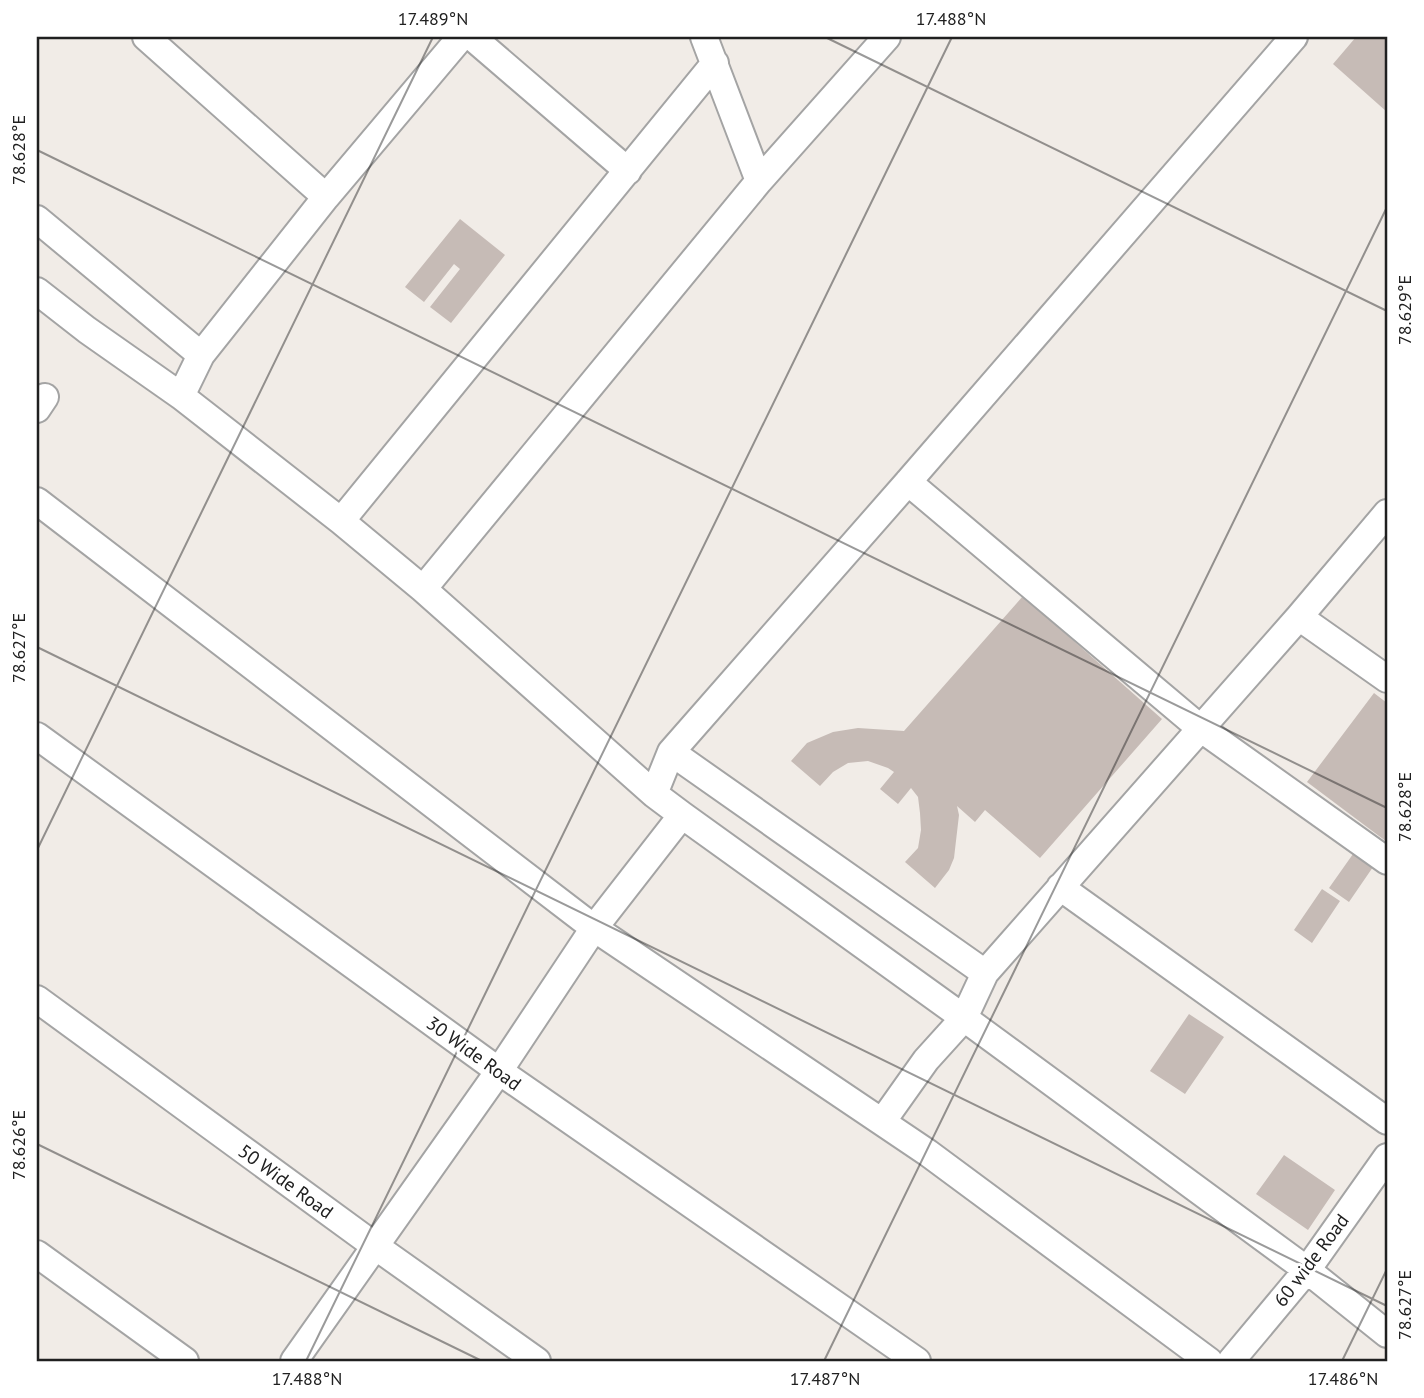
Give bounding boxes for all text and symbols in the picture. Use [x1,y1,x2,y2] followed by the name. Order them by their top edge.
[398,7,468,30] text: 17.489°N
[916,7,986,30] text: 17.488°N
[7,115,30,185] text: 78.628°E
[1393,275,1416,345] text: 78.629°E
[7,613,30,683] text: 78.627°E
[1393,772,1416,842] text: 78.628°E
[422,1011,526,1095] street label: 30 Wide Road
[7,1110,30,1180] text: 78.626°E
[234,1139,338,1223] street label: 50 Wide Road
[1268,1209,1354,1311] street label: 60 wide Road
[1393,1270,1416,1340] text: 78.627°E
[272,1367,342,1390] text: 17.488°N
[790,1367,860,1390] text: 17.487°N
[1308,1367,1378,1390] text: 17.486°N

